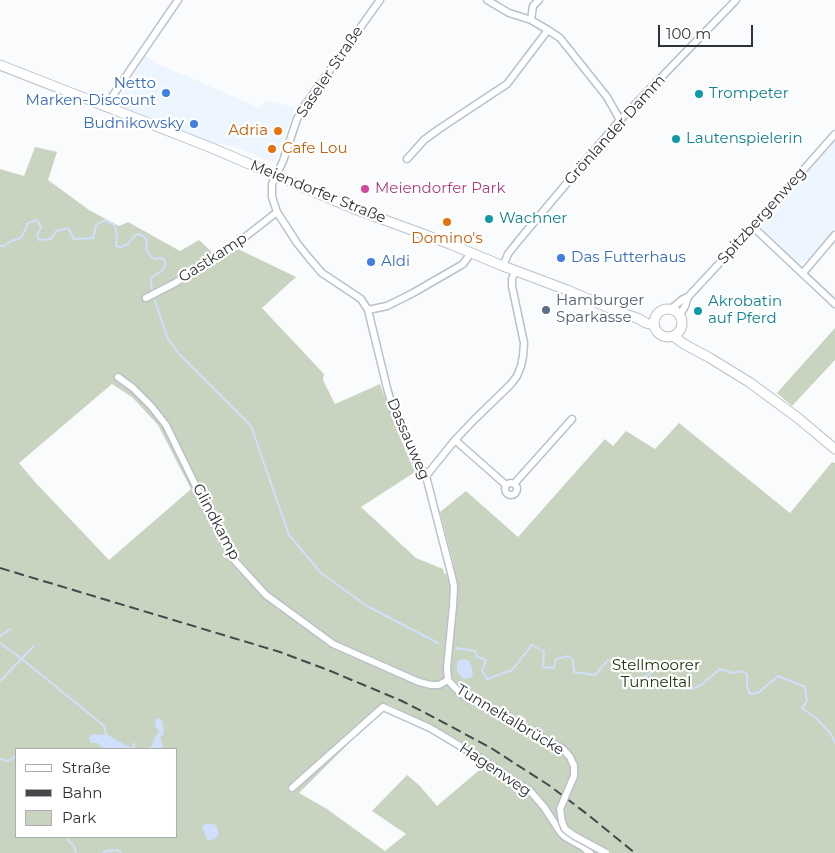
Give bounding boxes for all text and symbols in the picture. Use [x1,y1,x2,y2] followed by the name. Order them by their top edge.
[660,15,755,47] scale bar
[293,23,367,121] street label: Saseler Straße
[666,24,711,43] text: 100 m
[561,71,669,189] street label: Grönlander Damm
[26,75,156,110] place label: Netto Marken-Discount
[709,85,789,103] place label: Trompeter
[160,87,172,99] marker: Netto Marken-Discount
[693,88,705,100] marker: Trompeter
[83,115,184,133] place label: Budnikowsky
[188,118,200,130] marker: Budnikowsky
[228,122,268,140] place label: Adria
[272,125,284,137] marker: Adria
[686,130,803,148] place label: Lautenspielerin
[670,133,682,145] marker: Lautenspielerin
[282,140,348,158] place label: Cafe Lou
[266,143,278,155] marker: Cafe Lou
[247,157,389,227] street label: Meiendorfer Straße
[714,164,810,268] street label: Spitzbergenweg
[375,180,505,198] place label: Meiendorfer Park
[359,183,371,195] marker: Meiendorfer Park
[499,210,567,228] place label: Wachner
[483,213,495,225] marker: Wachner
[441,216,453,228] marker: Domino's
[176,229,250,287] street label: Gastkamp
[411,230,483,248] place label: Domino's
[571,249,686,267] place label: Das Futterhaus
[555,252,567,264] marker: Das Futterhaus
[381,253,410,271] place label: Aldi
[365,256,377,268] marker: Aldi
[556,292,644,327] place label: Hamburger Sparkasse
[708,293,782,328] place label: Akrobatin auf Pferd
[540,304,552,316] marker: Hamburger Sparkasse
[692,305,704,317] marker: Akrobatin auf Pferd
[383,395,433,483] street label: Dassauweg
[188,481,244,563] street label: Glindkamp
[612,657,700,692] park label: Stellmoorer Tunneltal
[453,681,567,759] street label: Tunneltalbrücke
[456,739,534,801] street label: Hagenweg
[15,748,178,838] legend
[62,758,111,777] text: Straße
[62,783,102,802] text: Bahn
[62,808,96,827] text: Park

